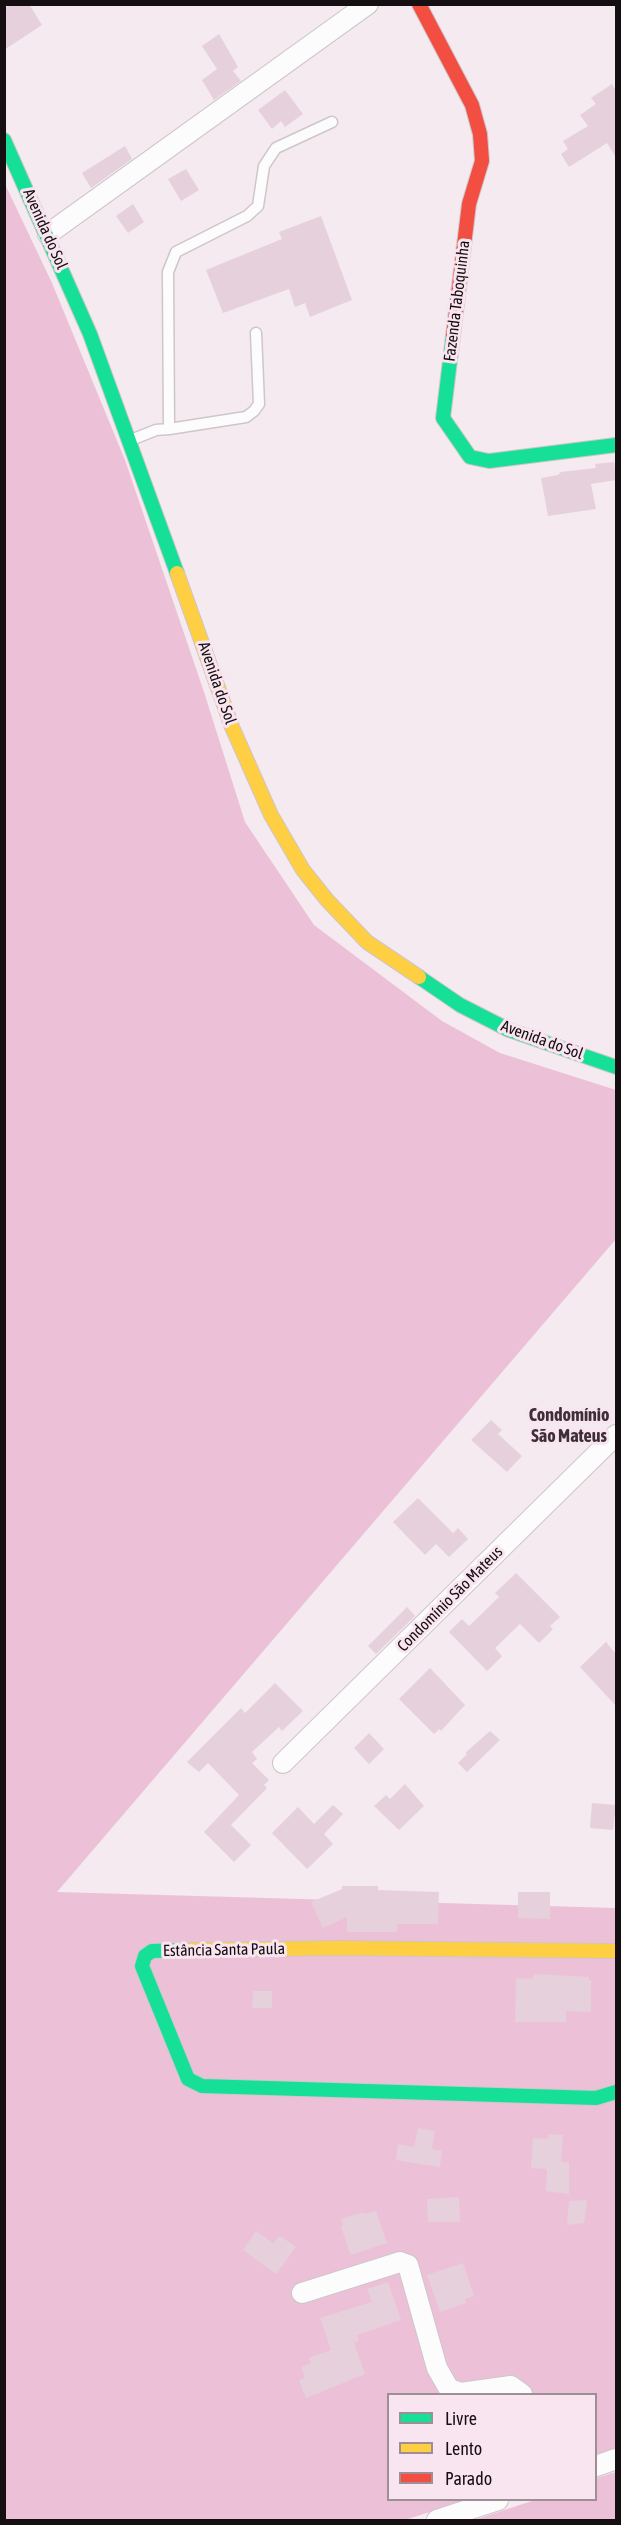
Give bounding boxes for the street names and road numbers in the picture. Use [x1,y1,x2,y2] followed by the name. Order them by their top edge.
[19,186,71,272] street label: Avenida do Sol
[440,239,474,363] street label: Fazenda Taboquinha
[194,639,240,727] street label: Avenida do Sol
[498,1016,586,1064] street label: Avenida do Sol
[393,1542,507,1656] street label: Condomínio São Mateus
[163,1939,285,1961] street label: Estância Santa Paula

